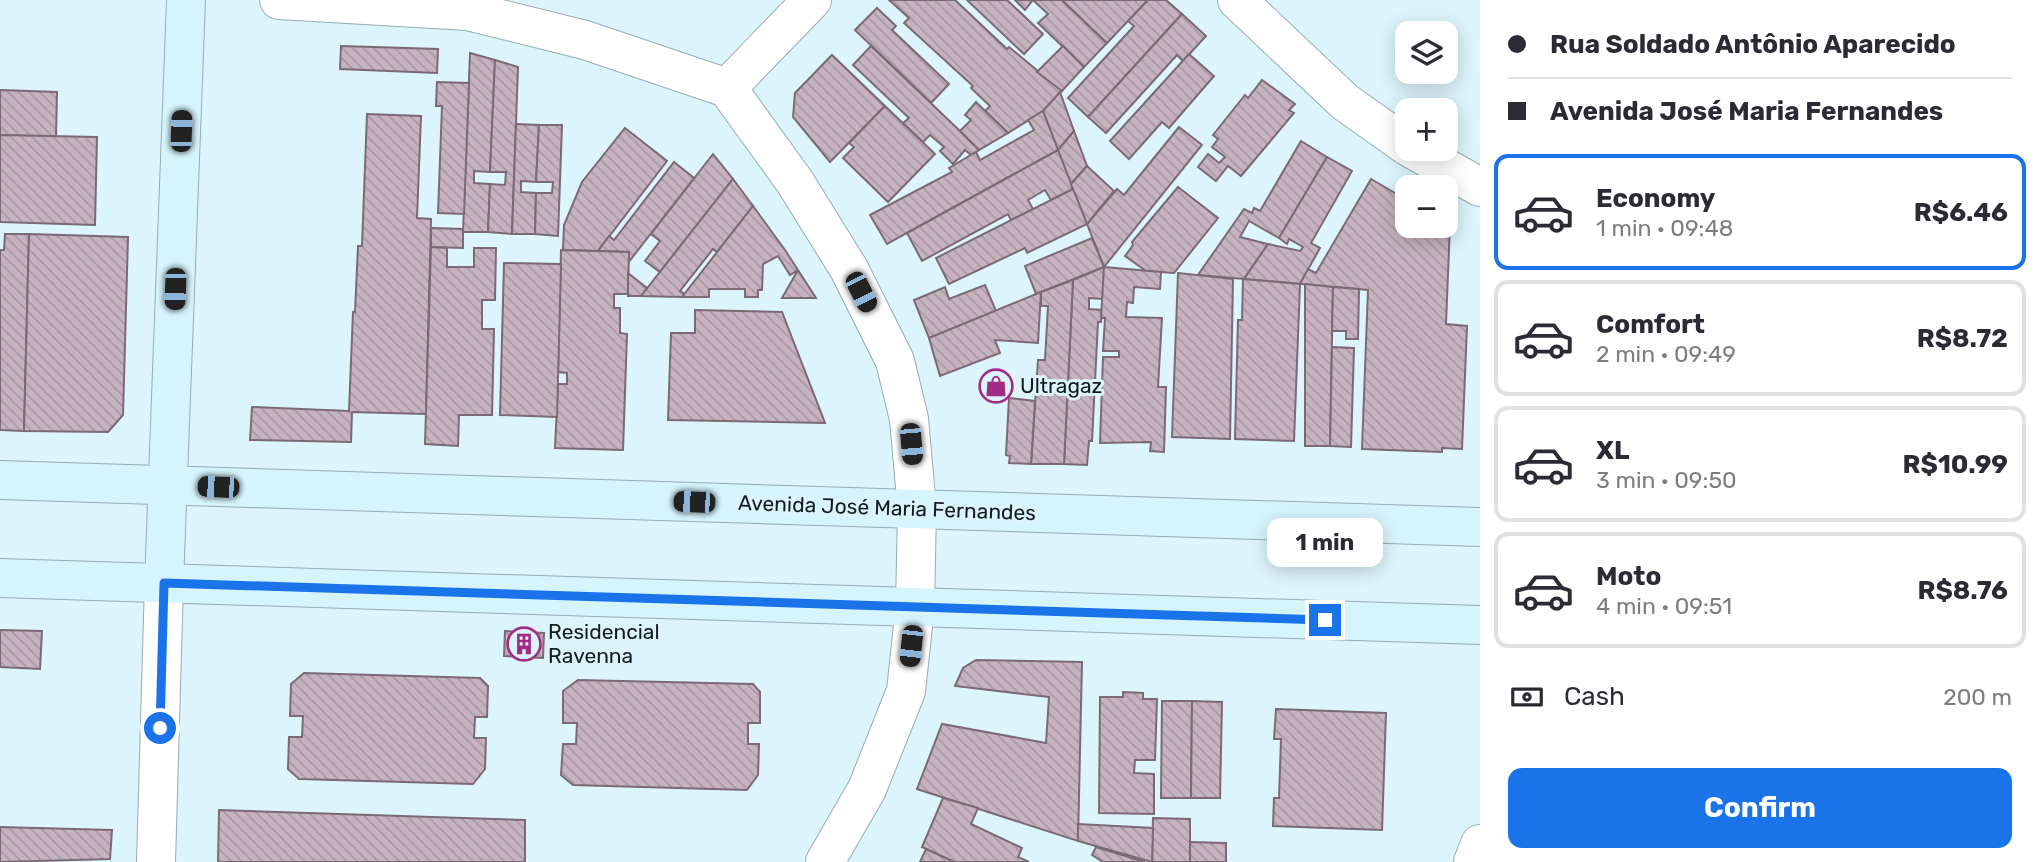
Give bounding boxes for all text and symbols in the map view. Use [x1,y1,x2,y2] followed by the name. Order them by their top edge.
[1395,21,1458,238] map controls
[1395,21,1458,84] button: layers
[1550,29,1956,60] text: Rua Soldado Antônio Aparecido
[1550,96,1943,127] text: Avenida José Maria Fernandes
[1395,98,1458,161] button: +
[170,110,193,152] car
[1395,175,1458,238] button: −
[1512,181,1575,244] icon: car
[1596,183,1715,214] text: Economy
[1914,197,2008,228] text: R$6.46
[1596,214,1733,242] text: 1 min · 09:48
[164,268,187,310] car
[843,269,880,315] car
[1512,307,1575,370] icon: car
[1596,309,1705,340] text: Comfort
[1917,323,2008,354] text: R$8.72
[1596,340,1736,368] text: 2 min · 09:49
[977,367,1015,405] shop icon: Ultragaz
[1020,373,1102,398] place label: Ultragaz
[899,422,924,466] car
[1512,433,1575,496] icon: car
[1596,435,1629,466] text: XL
[1903,449,2008,480] text: R$10.99
[1596,466,1737,494] text: 3 min · 09:50
[197,476,240,498] car
[738,490,1037,525] street label: Avenida José Maria Fernandes
[673,491,716,513] car
[1267,518,1383,568] callout: 1 min
[1296,528,1354,556] text: 1 min
[1512,559,1575,622] icon: car
[1596,561,1661,592] text: Moto
[1917,575,2008,606] text: R$8.76
[1596,592,1732,620] text: 4 min · 09:51
[1309,604,1341,636] route end
[548,619,660,668] place label: Residencial Ravenna
[899,624,924,668] car
[505,625,543,663] building icon: Residencial Ravenna
[1508,678,1546,716] icon: cash
[1564,681,1625,712] text: Cash
[1943,683,2012,711] text: 200 m
[144,712,176,744] route start
[1508,768,2012,848] button: Confirm

